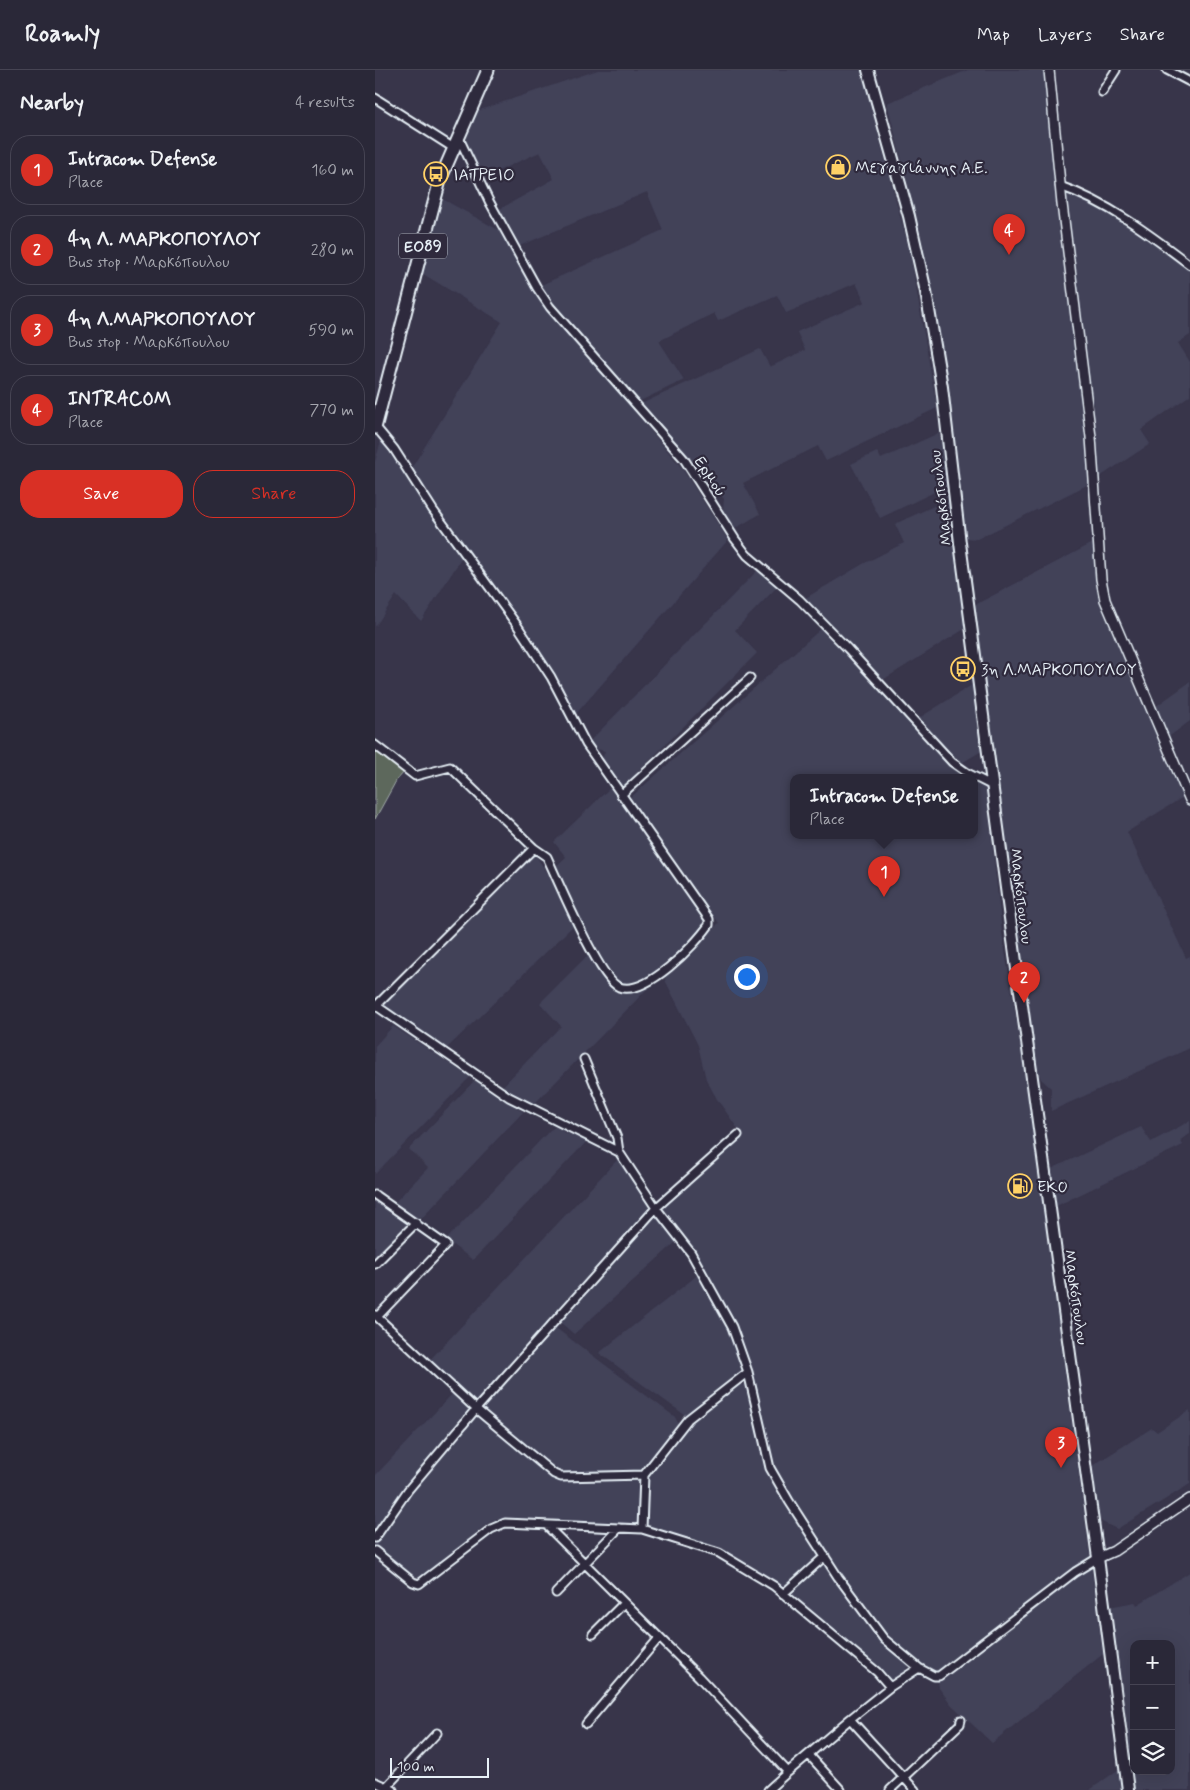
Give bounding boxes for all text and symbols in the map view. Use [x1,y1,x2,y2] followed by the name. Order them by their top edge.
[25,19,100,50] text: Roamly
[977,23,1010,47] text: Map
[1038,23,1092,47] text: Layers
[1120,23,1165,47] text: Share
[20,89,84,117] text: Nearby
[295,92,355,113] text: 4 results
[68,147,217,172] text: Intracom Defense
[825,154,851,180] shop icon: Μεγαγιάννης Α.Ε.
[855,158,988,179] place label: Μεγαγιάννης Α.Ε.
[33,160,41,181] text: 1
[311,160,354,181] text: 160 m
[423,161,449,187] bus stop icon: ΙΑΤΡΕΙΟ
[453,165,515,186] place label: ΙΑΤΡΕΙΟ
[68,172,103,193] text: Place
[993,214,1025,255] pin: 4
[68,227,261,252] text: 4η Λ. ΜΑΡΚΟΠΟΥΛΟΥ
[399,234,447,258] road number: ΕΟ89
[33,240,41,261] text: 2
[311,240,354,261] text: 280 m
[68,252,229,273] text: Bus stop · Μαρκόπουλου
[68,307,255,332] text: 4η Λ.ΜΑΡΚΟΠΟΥΛΟΥ
[33,320,41,341] text: 3
[308,320,354,341] text: 590 m
[68,332,229,353] text: Bus stop · Μαρκόπουλου
[68,387,172,412] text: INTRACOM
[32,400,42,421] text: 4
[310,400,354,421] text: 770 m
[68,412,103,433] text: Place
[925,449,958,547] street label: Μαρκόπουλου
[689,453,731,501] street label: Ερμού
[20,470,183,518] button: Save
[193,470,355,518] button: Share
[950,656,976,682] bus stop icon: 3η Λ.ΜΑΡΚΟΠΟΥΛΟΥ
[981,660,1137,681] place label: 3η Λ.ΜΑΡΚΟΠΟΥΛΟΥ
[790,774,978,839] popup
[809,784,959,809] text: Intracom Defense
[809,809,845,830] text: Place
[1004,847,1037,945] street label: Μαρκόπουλου
[868,856,900,897] pin: 1
[1008,962,1040,1003] pin: 2
[734,964,760,990] your location
[1007,1173,1033,1199] fuel station icon: EKO
[1037,1177,1068,1198] place label: EKO
[1058,1248,1093,1346] street label: Μαρκόπουλου
[1045,1427,1077,1468] pin: 3
[1130,1640,1175,1775] map controls
[1130,1640,1175,1685] button: +
[1130,1685,1175,1730] button: −
[1130,1730,1175,1775] button: layers
[390,1755,489,1778] scale bar
[397,1758,435,1776] text: 100 m

